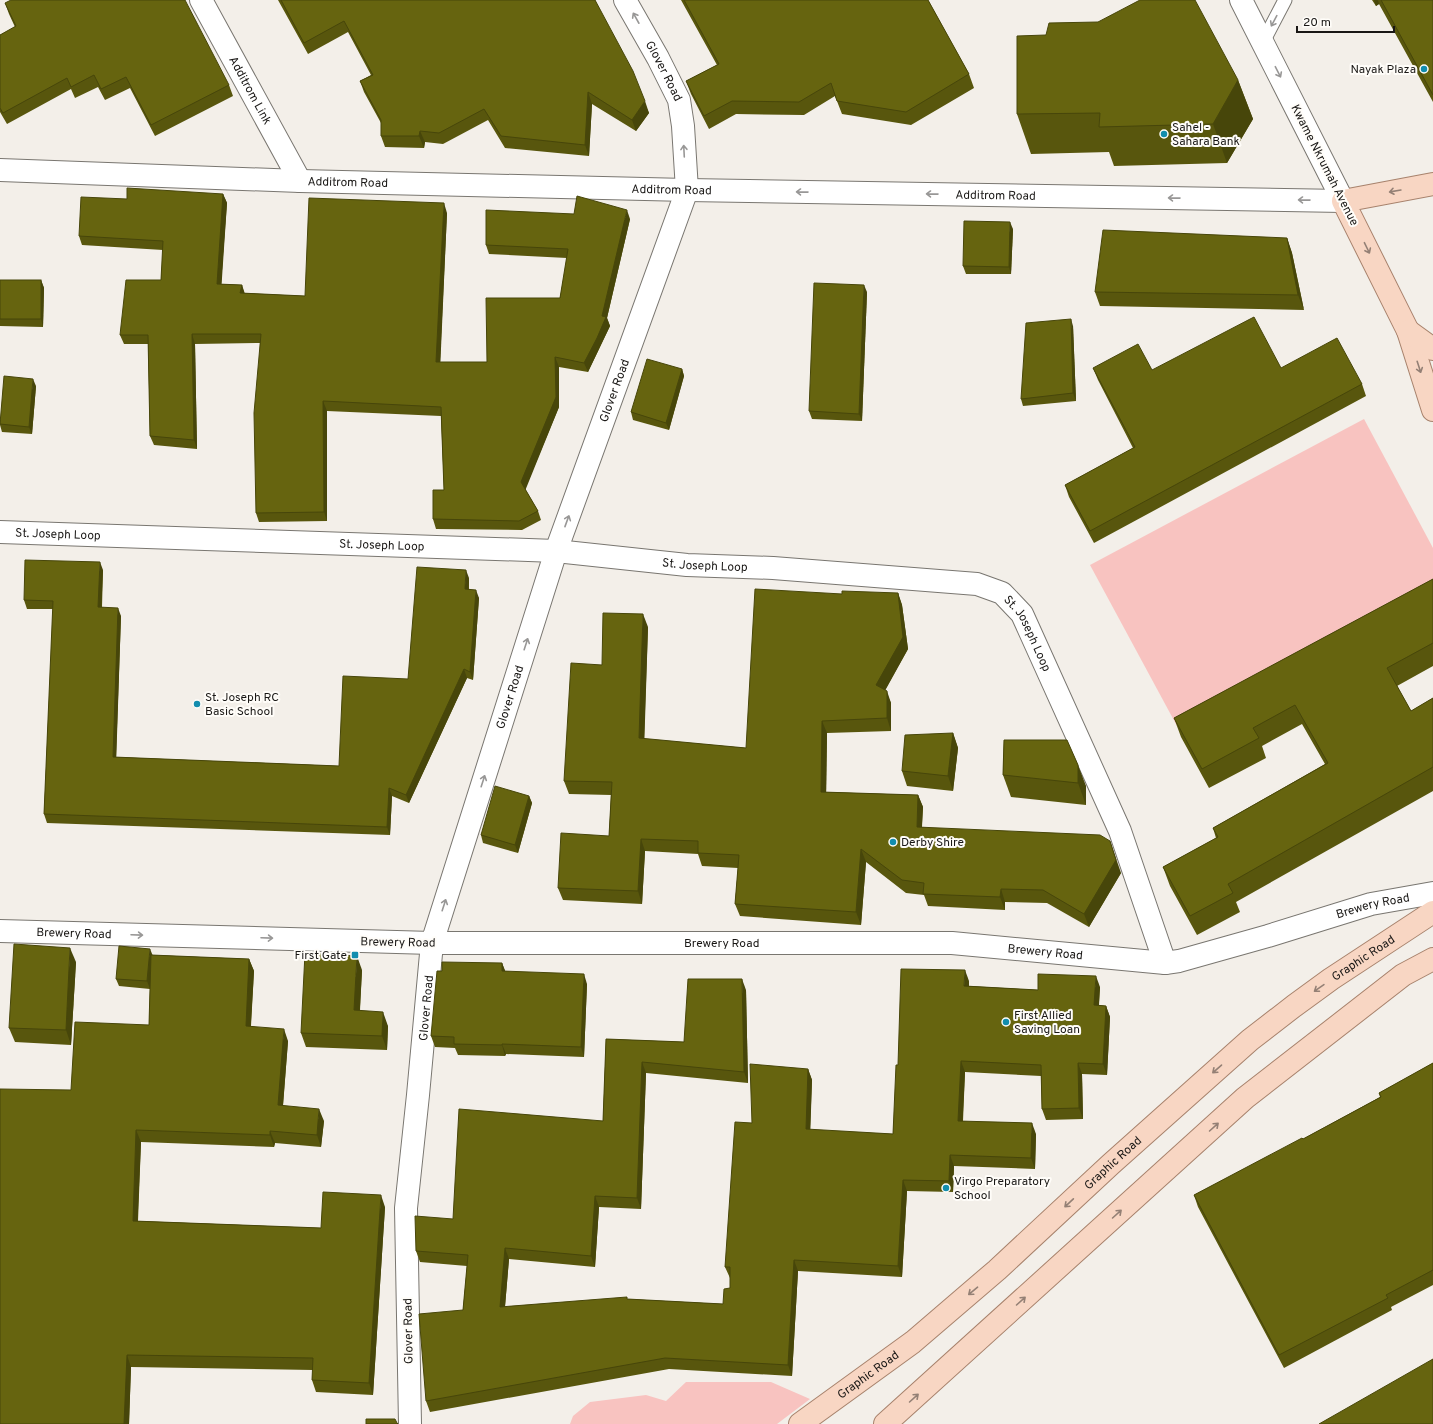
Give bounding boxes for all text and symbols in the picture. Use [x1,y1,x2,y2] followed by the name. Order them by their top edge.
[1297,8,1394,34] scale bar
[631,12,639,24] one-way arrow
[1270,15,1277,27] one-way arrow
[1303,15,1331,31] text: 20 m
[641,38,685,104] street label: Glover Road
[224,54,275,128] street label: Additrom Link
[1351,62,1416,78] place label: Nayak Plaza
[1419,64,1429,74] marker: Nayak Plaza
[1275,66,1282,78] one-way arrow
[1287,102,1362,229] street label: Kwame Nkrumah Avenue
[1172,120,1240,150] place label: Sahel - Sahara Bank
[1159,129,1169,139] marker: Sahel - Sahara Bank
[681,145,688,158] one-way arrow
[307,174,388,192] street label: Additrom Road
[631,182,712,199] street label: Additrom Road
[1389,187,1402,195] one-way arrow
[796,188,809,196] one-way arrow
[955,188,1036,205] street label: Additrom Road
[926,190,939,198] one-way arrow
[1168,194,1181,202] one-way arrow
[1298,196,1311,204] one-way arrow
[1363,242,1371,254] one-way arrow
[596,357,634,425] street label: Glover Road
[1416,360,1423,373] one-way arrow
[563,515,571,527] one-way arrow
[15,526,101,544] street label: St. Joseph Loop
[339,537,425,556] street label: St. Joseph Loop
[661,555,748,576] street label: St. Joseph Loop
[1000,592,1054,675] street label: St. Joseph Loop
[523,638,530,651] one-way arrow
[493,664,528,731] street label: Glover Road
[205,690,279,720] place label: St. Joseph RC Basic School
[192,699,202,709] marker: St. Joseph RC Basic School
[480,775,487,788] one-way arrow
[901,835,964,851] place label: Derby Shire
[888,837,898,847] marker: Derby Shire
[1334,890,1411,923] street label: Brewery Road
[440,900,448,912] one-way arrow
[36,925,112,943] street label: Brewery Road
[130,931,143,939] one-way arrow
[1329,932,1398,985] street label: Graphic Road
[260,934,273,942] one-way arrow
[360,934,436,952] street label: Brewery Road
[684,936,759,952] street label: Brewery Road
[1007,941,1083,964] street label: Brewery Road
[295,948,347,964] place label: First Gate
[350,950,360,960] marker: First Gate
[416,975,438,1042] street label: Glover Road
[1314,984,1325,992] one-way arrow
[1014,1008,1080,1038] place label: First Allied Saving Loan
[1001,1017,1011,1027] marker: First Allied Saving Loan
[1212,1064,1222,1073] one-way arrow
[1208,1122,1219,1131] one-way arrow
[1081,1133,1146,1194] street label: Graphic Road
[954,1174,1050,1204] place label: Virgo Preparatory School
[941,1183,951,1193] marker: Virgo Preparatory School
[1064,1198,1074,1208] one-way arrow
[1112,1210,1122,1219] one-way arrow
[968,1286,978,1295] one-way arrow
[1016,1297,1026,1306] one-way arrow
[400,1298,418,1364] street label: Glover Road
[835,1348,903,1403] street label: Graphic Road
[909,1394,919,1403] one-way arrow

